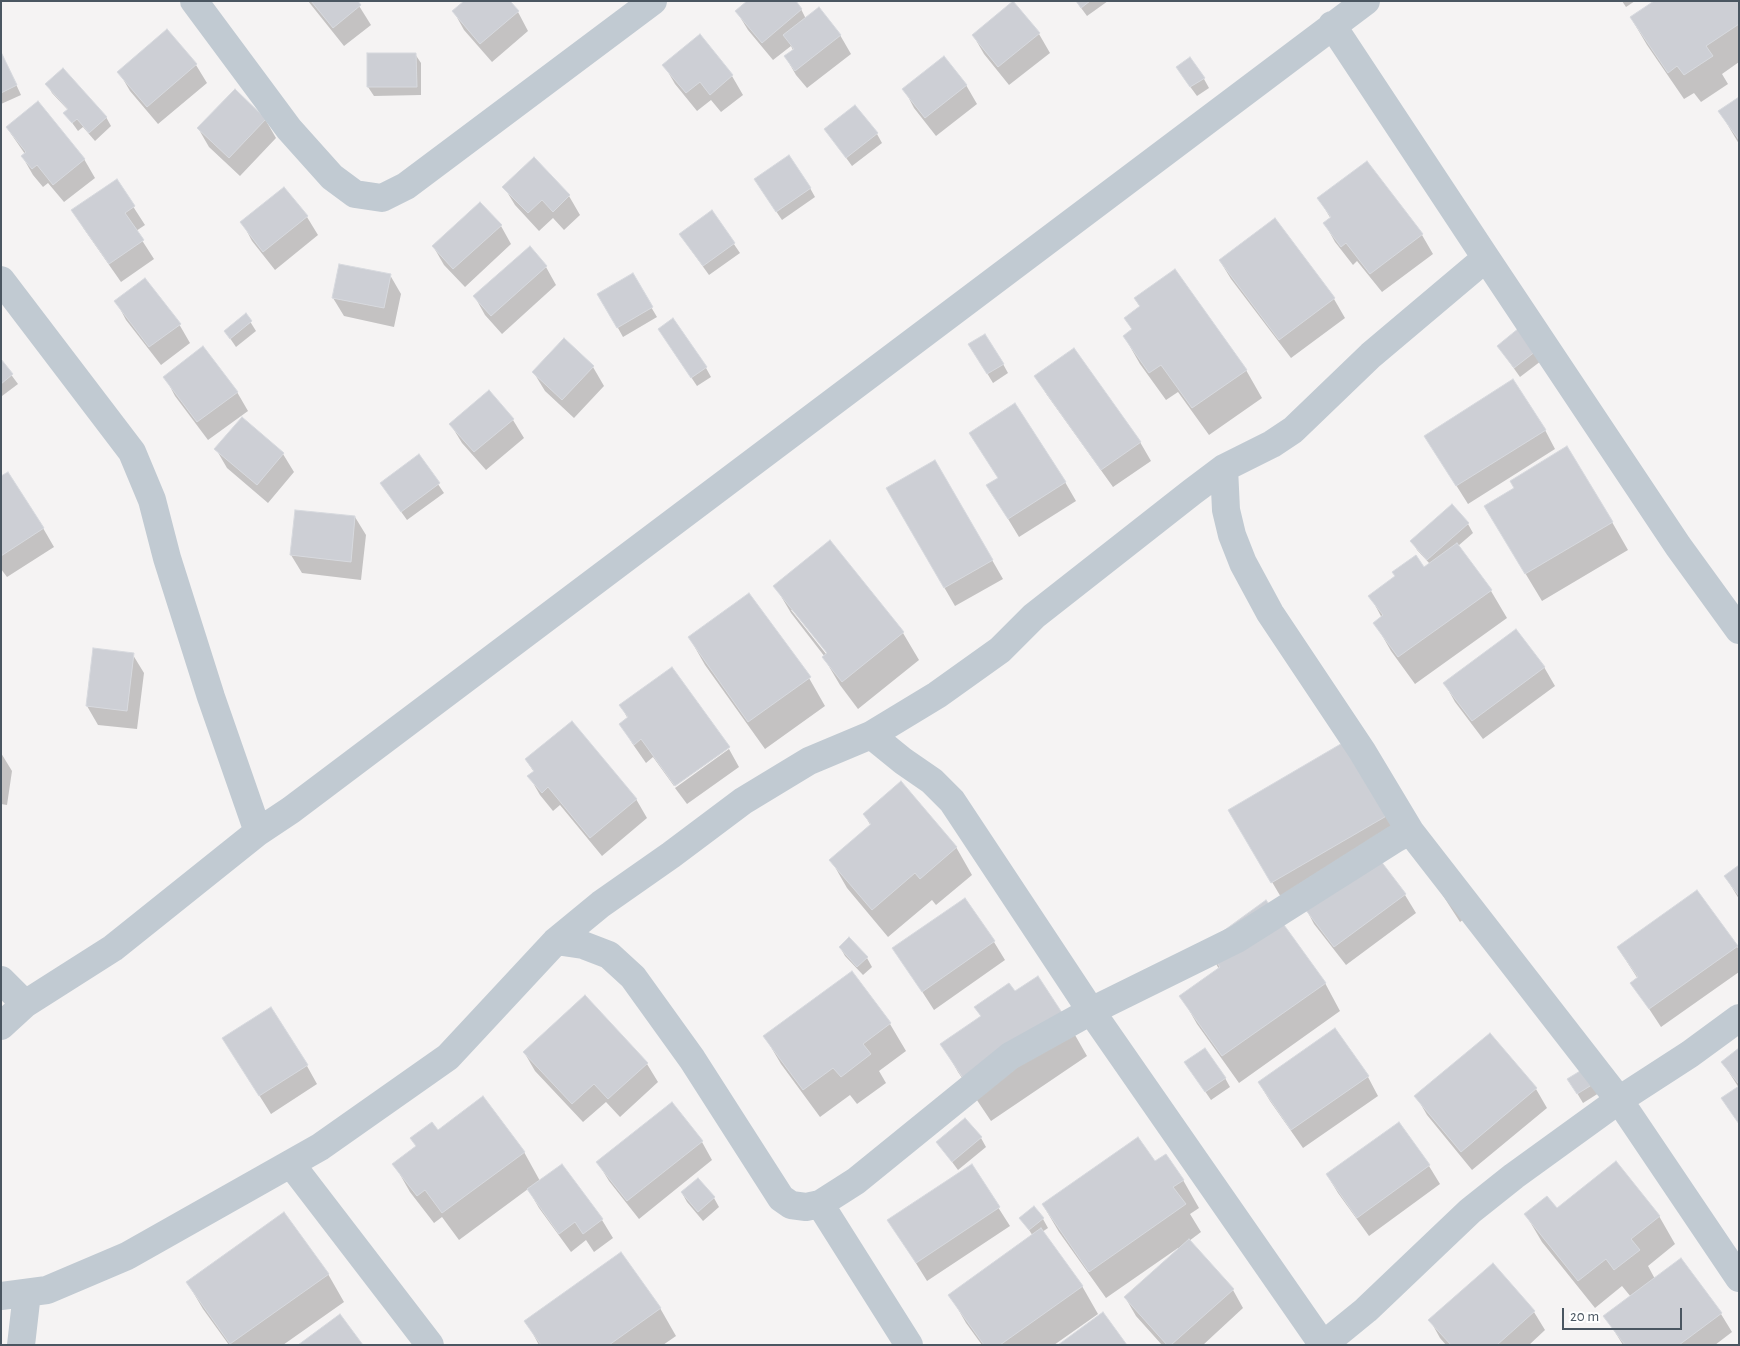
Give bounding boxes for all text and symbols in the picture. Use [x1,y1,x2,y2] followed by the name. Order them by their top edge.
[1565,1298,1685,1330] scale bar
[1570,1309,1599,1324] text: 20 m

